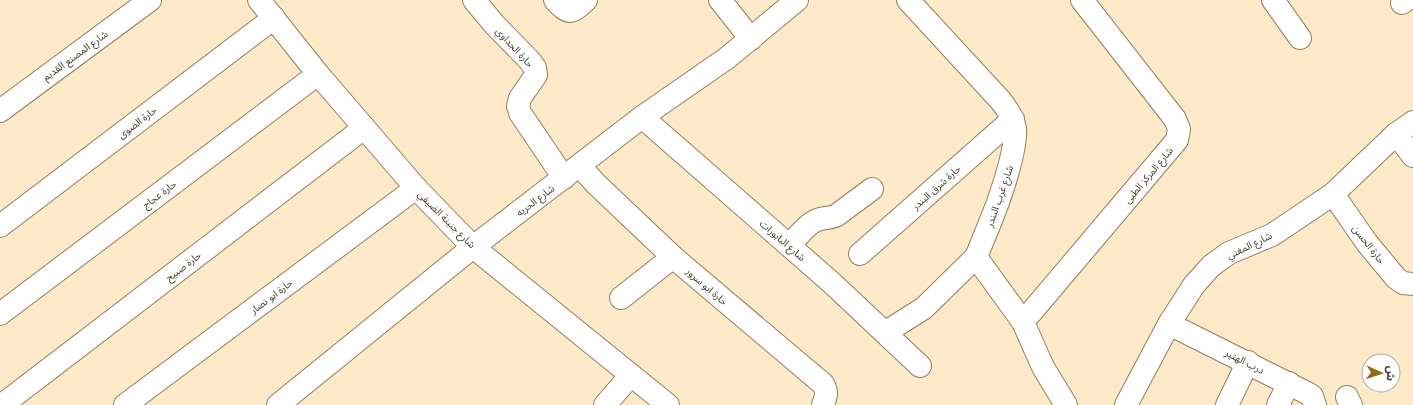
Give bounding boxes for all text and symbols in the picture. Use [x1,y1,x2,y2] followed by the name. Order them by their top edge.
[492,25,536,71] street label: حارة الجداوي
[40,27,111,84] street label: شارع المصنع القديم
[115,103,160,142] street label: حارة الضوى
[1121,144,1177,207] street label: شارع المركز الطبى
[908,162,964,214] street label: حارة شرق البندر
[983,163,1017,230] street label: شارع غرب البندر
[140,177,180,212] street label: حارة عجاج
[513,182,558,220] street label: شارع الحريه
[414,188,478,252] street label: شارع جنينة الضيفي
[756,217,808,265] street label: شارع البابورات
[1349,222,1388,267] street label: حارة الحسن
[1224,229,1275,263] street label: شارع المغني
[163,249,204,285] street label: حارة صبيح
[682,264,730,309] street label: حارة ابو سرور
[247,276,296,318] street label: حارة ابو نصار
[1222,346,1267,378] street label: درب الهتير
[1361,353,1401,393] north arrow
[1383,366,1398,381] text: ش

